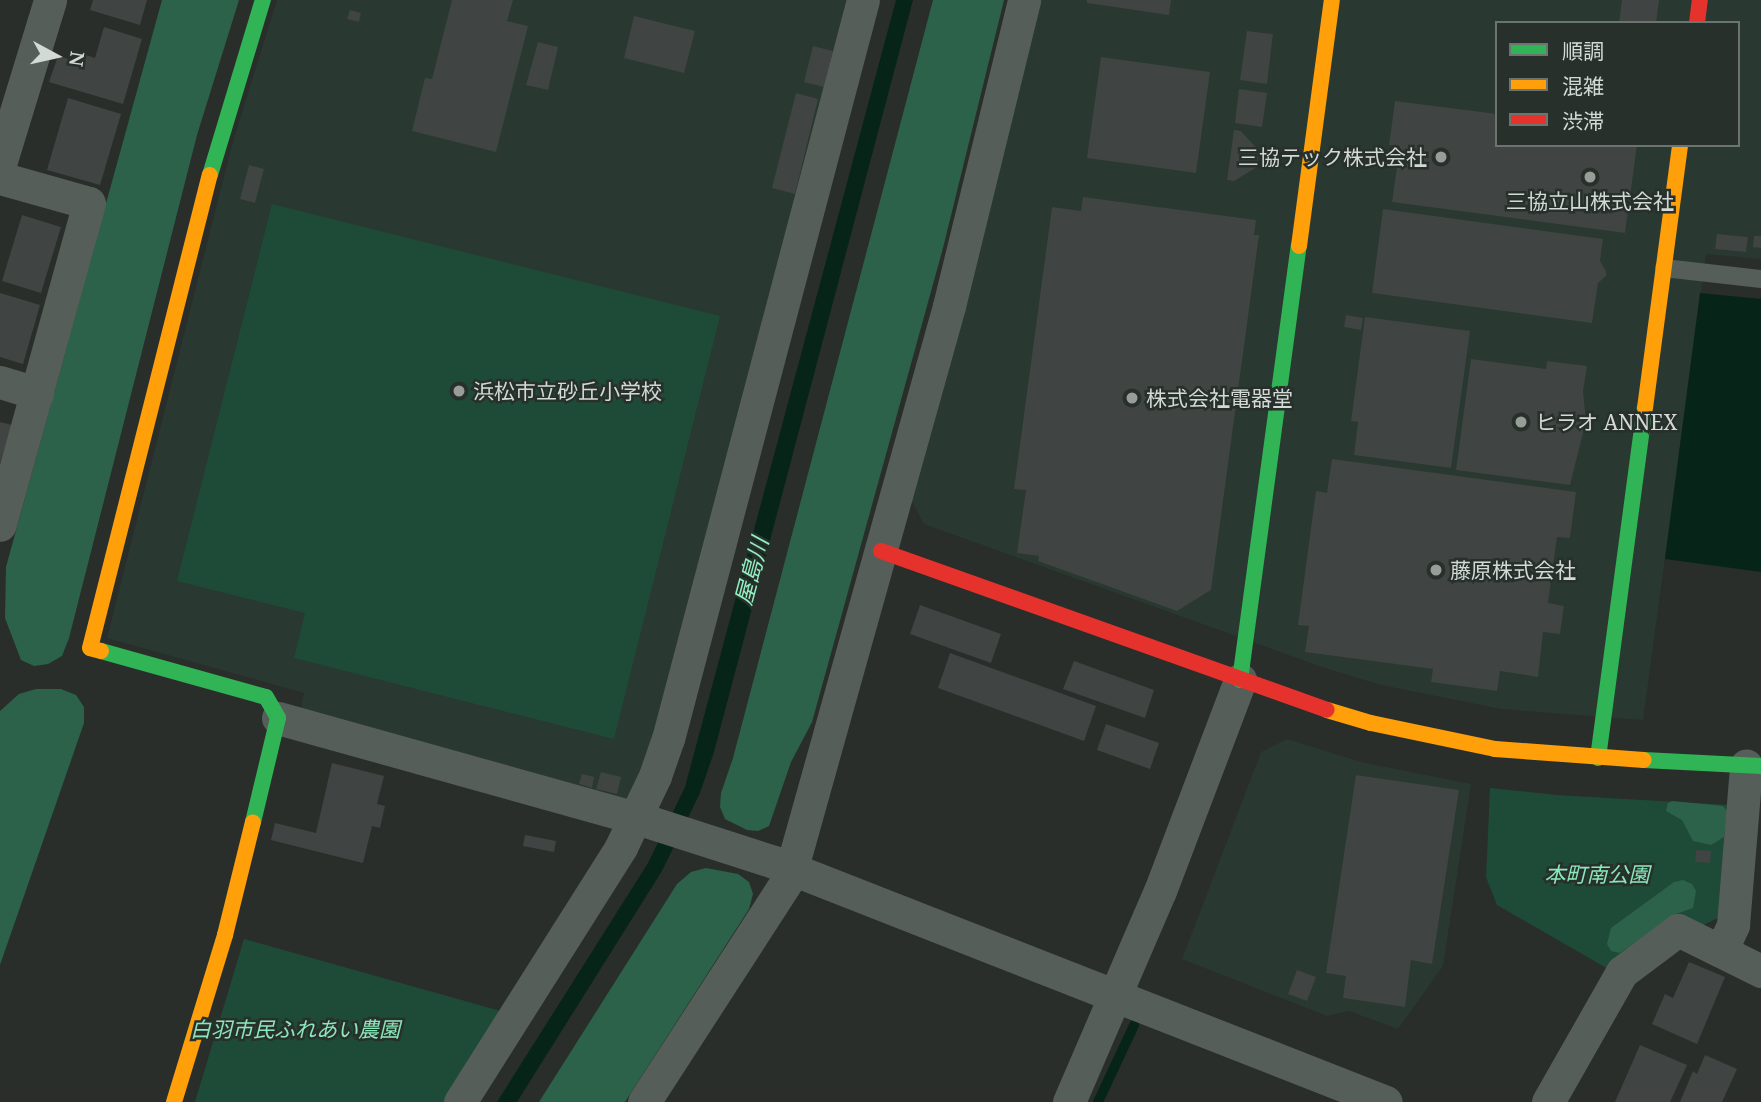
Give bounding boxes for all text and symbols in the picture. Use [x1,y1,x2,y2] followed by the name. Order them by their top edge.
[21,21,91,91] north arrow
[1495,21,1740,147] legend
[1562,37,1604,65] text: 順調
[63,50,91,68] text: N
[1562,72,1604,100] text: 混雑
[1562,107,1604,135] text: 渋滞
[1238,144,1427,170] place label: 三協テック株式会社
[1433,149,1449,165] marker: 三協テック株式会社
[1582,169,1598,185] marker: 三協立山株式会社
[1506,188,1674,214] place label: 三協立山株式会社
[473,378,662,404] place label: 浜松市立砂丘小学校
[451,383,467,399] marker: 浜松市立砂丘小学校
[1146,385,1293,411] place label: 株式会社電器堂
[1124,390,1140,406] marker: 株式会社電器堂
[1535,409,1677,435] place label: ヒラオ ANNEX
[1513,414,1529,430] marker: ヒラオ ANNEX
[729,534,773,608] water label: 屋島川
[1450,557,1576,583] place label: 藤原株式会社
[1428,562,1444,578] marker: 藤原株式会社
[1545,861,1649,887] park label: 本町南公園
[190,1016,400,1042] park label: 白羽市民ふれあい農園

